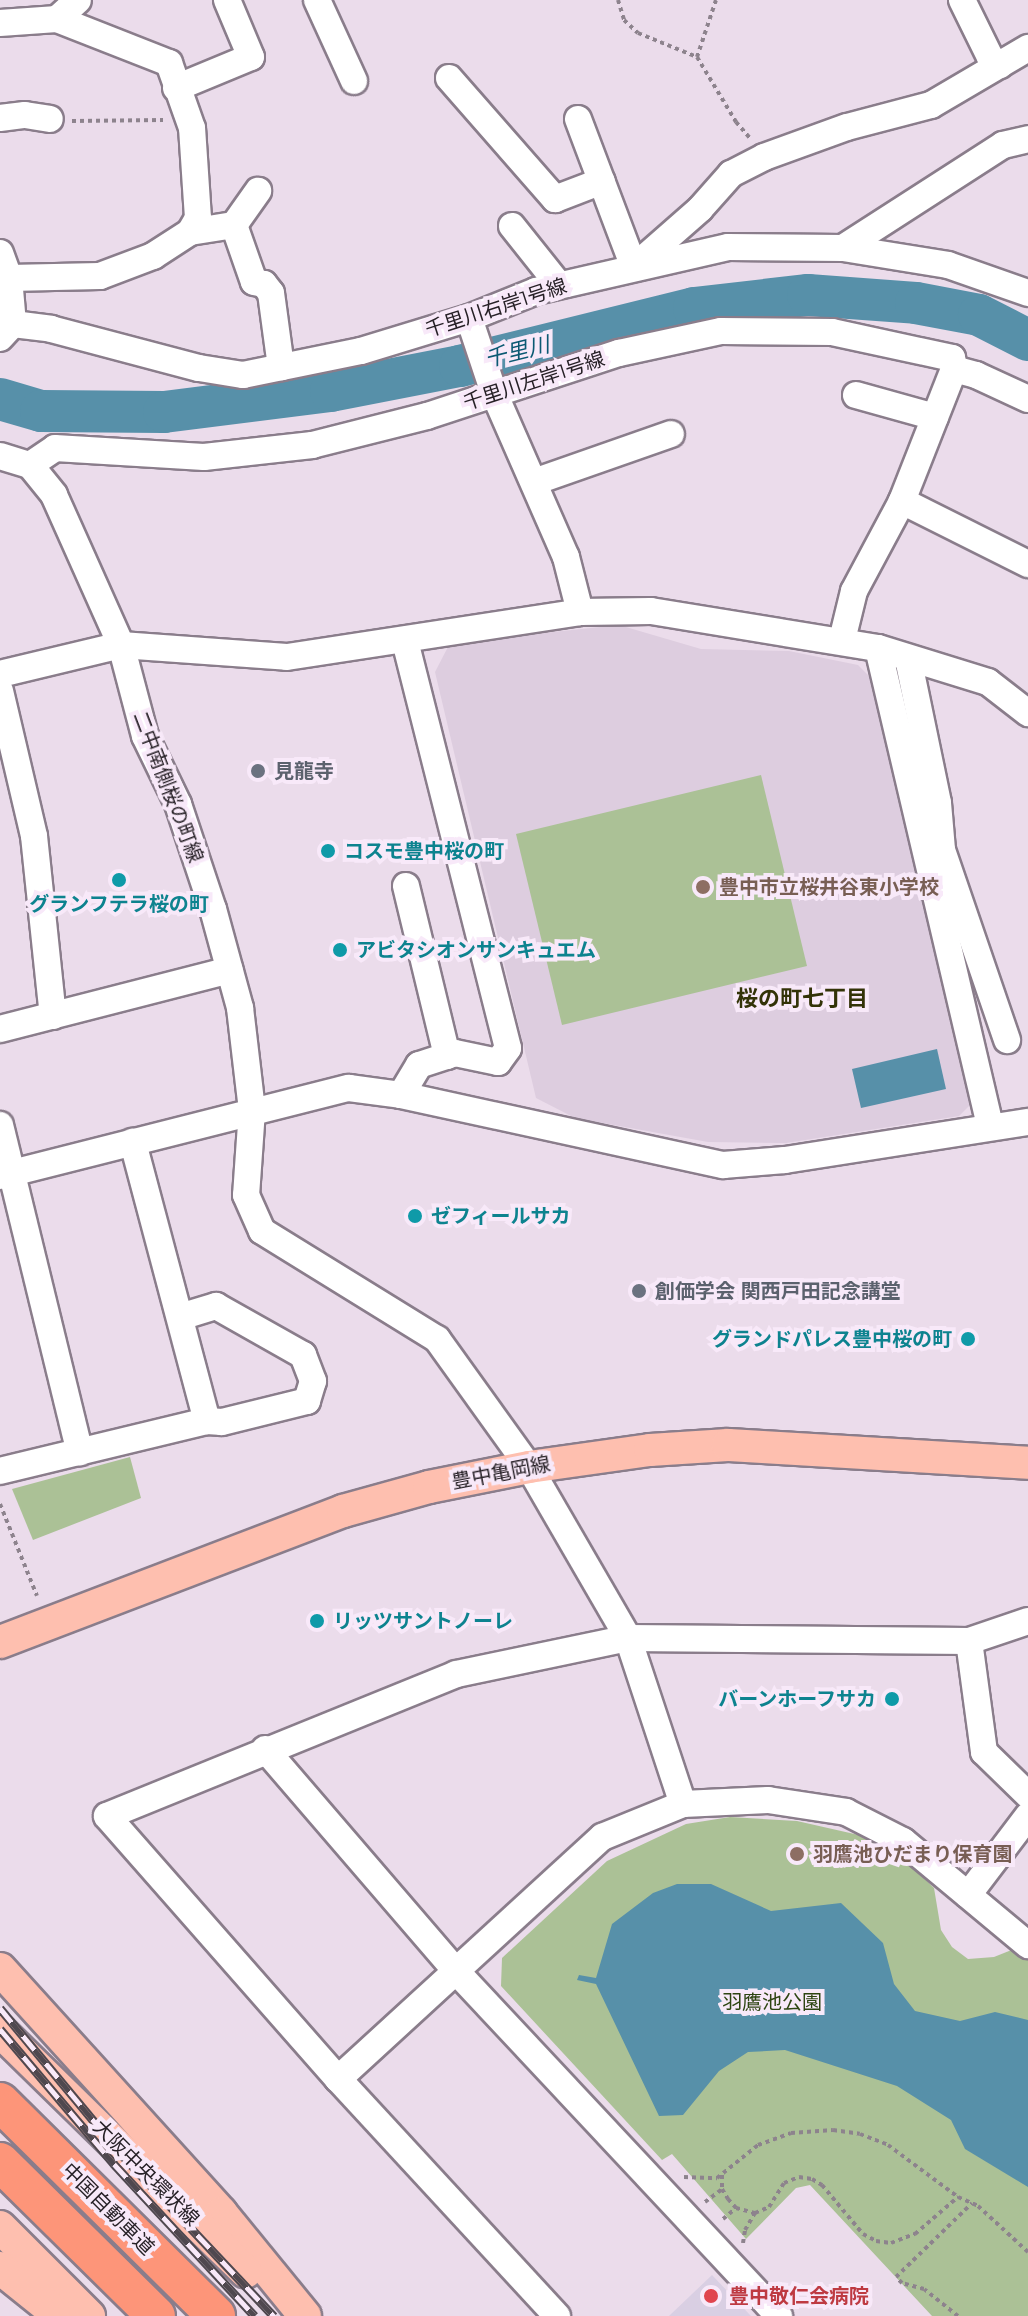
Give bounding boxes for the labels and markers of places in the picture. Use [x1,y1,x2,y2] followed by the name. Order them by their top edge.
[274,759,334,783] place label: 見龍寺
[249,762,267,780] marker: 見龍寺
[344,839,504,863] place label: コスモ豊中桜の町
[319,842,337,860] marker: コスモ豊中桜の町
[110,871,128,889] marker: グランフテラ桜の町
[719,875,939,899] place label: 豊中市立桜井谷東小学校
[694,878,712,896] marker: 豊中市立桜井谷東小学校
[29,892,209,916] place label: グランフテラ桜の町
[356,938,596,962] place label: アビタシオンサンキュエム
[331,941,349,959] marker: アビタシオンサンキュエム
[431,1204,571,1228] place label: ゼフィールサカ
[406,1207,424,1225] marker: ゼフィールサカ
[655,1279,901,1303] place label: 創価学会 関西戸田記念講堂
[630,1282,648,1300] marker: 創価学会 関西戸田記念講堂
[712,1327,952,1351] place label: グランドパレス豊中桜の町
[959,1330,977,1348] marker: グランドパレス豊中桜の町
[333,1609,513,1633] place label: リッツサントノーレ
[308,1612,326,1630] marker: リッツサントノーレ
[716,1687,876,1711] place label: バーンホーフサカ
[883,1690,901,1708] marker: バーンホーフサカ
[813,1842,1013,1866] place label: 羽鷹池ひだまり保育園
[788,1845,806,1863] marker: 羽鷹池ひだまり保育園
[729,2284,869,2308] place label: 豊中敬仁会病院
[700,2285,722,2307] marker: 豊中敬仁会病院

